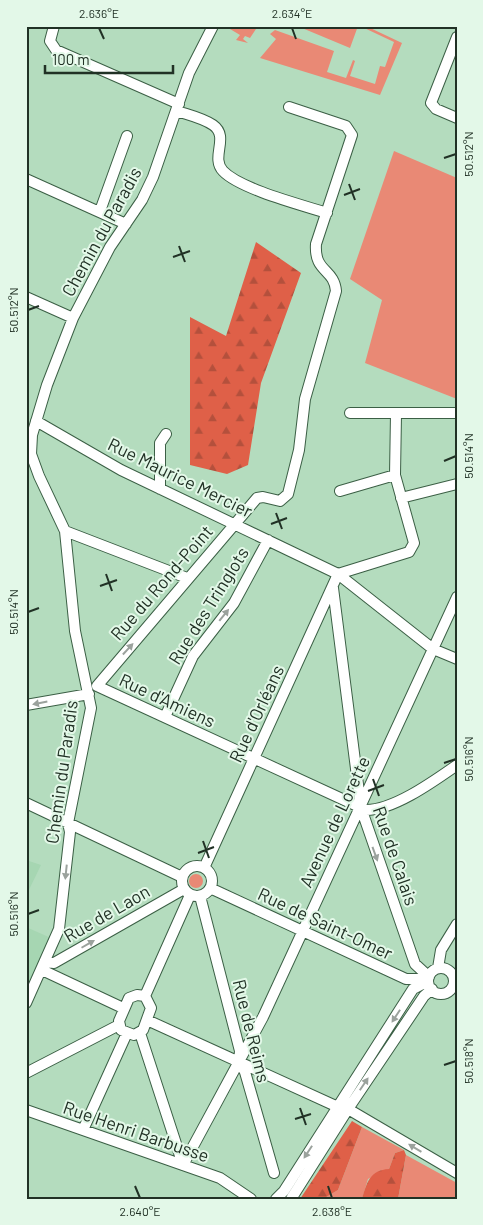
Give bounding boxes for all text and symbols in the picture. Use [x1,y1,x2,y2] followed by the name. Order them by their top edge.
[79,6,119,20] text: 2.636°E
[272,6,312,20] text: 2.634°E
[45,42,172,74] scale bar
[52,50,90,68] text: 100 m
[461,131,475,177] text: 50.512°N
[56,163,146,300] street label: Chemin du Paradis
[6,287,20,333] text: 50.512°N
[104,433,257,522] street label: Rue Maurice Mercier
[461,433,475,479] text: 50.514°N
[105,520,217,644] street label: Rue du Rond-Point
[163,543,253,668] street label: Rue des Tringlots
[6,589,20,635] text: 50.514°N
[219,609,230,622] one-way arrow
[122,643,134,655] one-way arrow
[224,661,288,766] street label: Rue d'Orléans
[116,668,219,732] street label: Rue d'Amiens
[32,699,48,707] one-way arrow
[40,699,82,845] street label: Chemin du Paradis
[461,736,475,782] text: 50.516°N
[294,752,374,891] street label: Avenue de Lorette
[369,803,423,908] street label: Rue de Calais
[372,847,380,862] one-way arrow
[62,864,70,880] one-way arrow
[60,880,153,947] street label: Rue de Laon
[254,882,397,964] street label: Rue de Saint-Omer
[6,891,20,937] text: 50.516°N
[82,939,95,948] one-way arrow
[229,977,275,1085] street label: Rue de Reims
[392,1009,401,1022] one-way arrow
[461,1038,475,1084] text: 50.518°N
[360,1077,369,1091] one-way arrow
[61,1096,212,1166] street label: Rue Henri Barbusse
[408,1144,421,1153] one-way arrow
[304,1146,313,1159] one-way arrow
[119,1204,161,1218] text: 2.640°E
[312,1204,352,1218] text: 2.638°E

